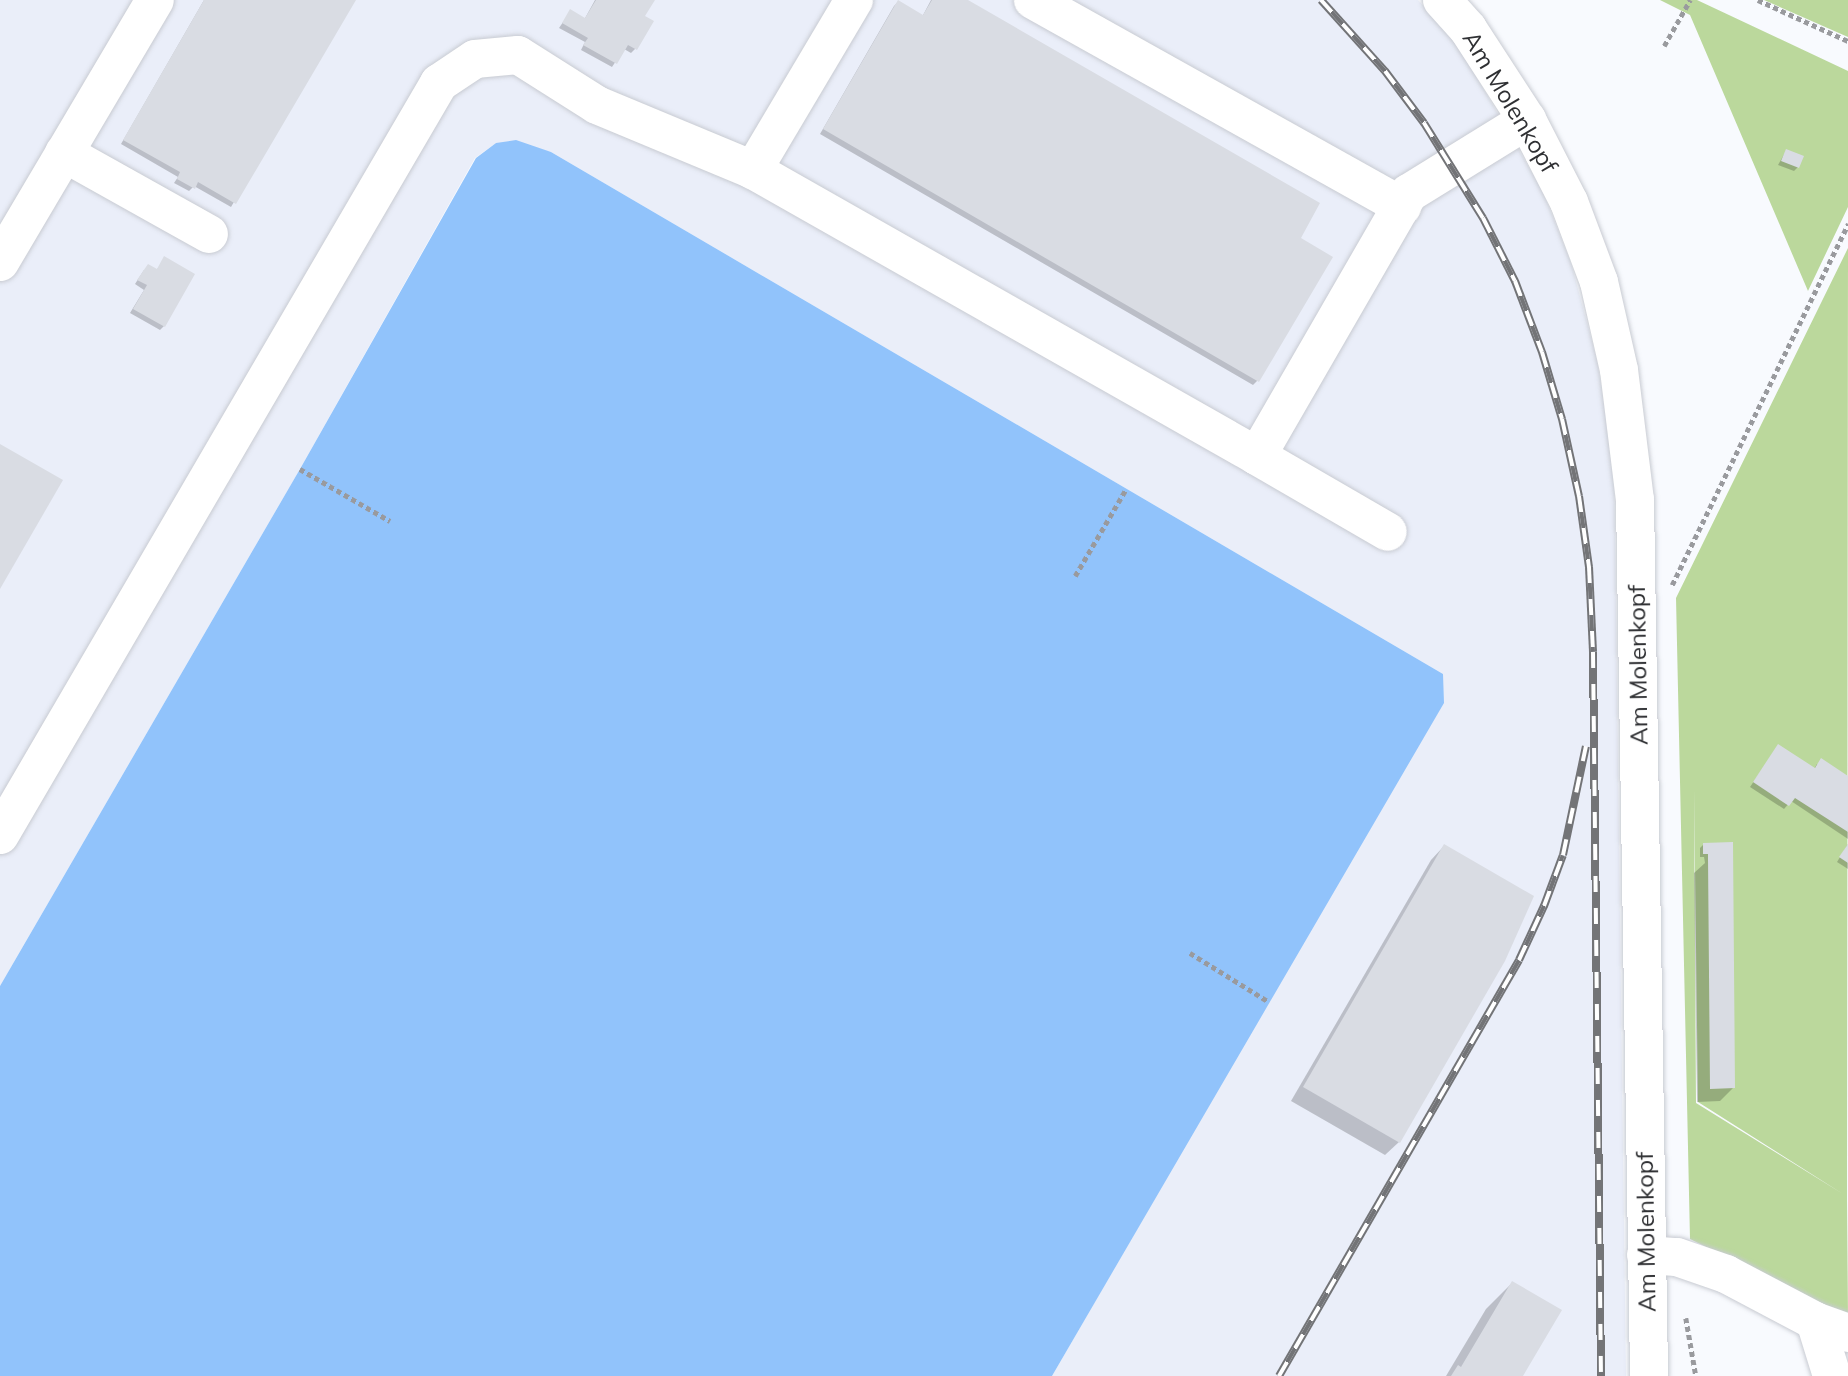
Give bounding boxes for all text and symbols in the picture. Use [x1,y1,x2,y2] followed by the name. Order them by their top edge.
[1456,26,1564,178] street label: Am Molenkopf
[1622,585,1654,745] street label: Am Molenkopf
[1630,1152,1662,1312] street label: Am Molenkopf

